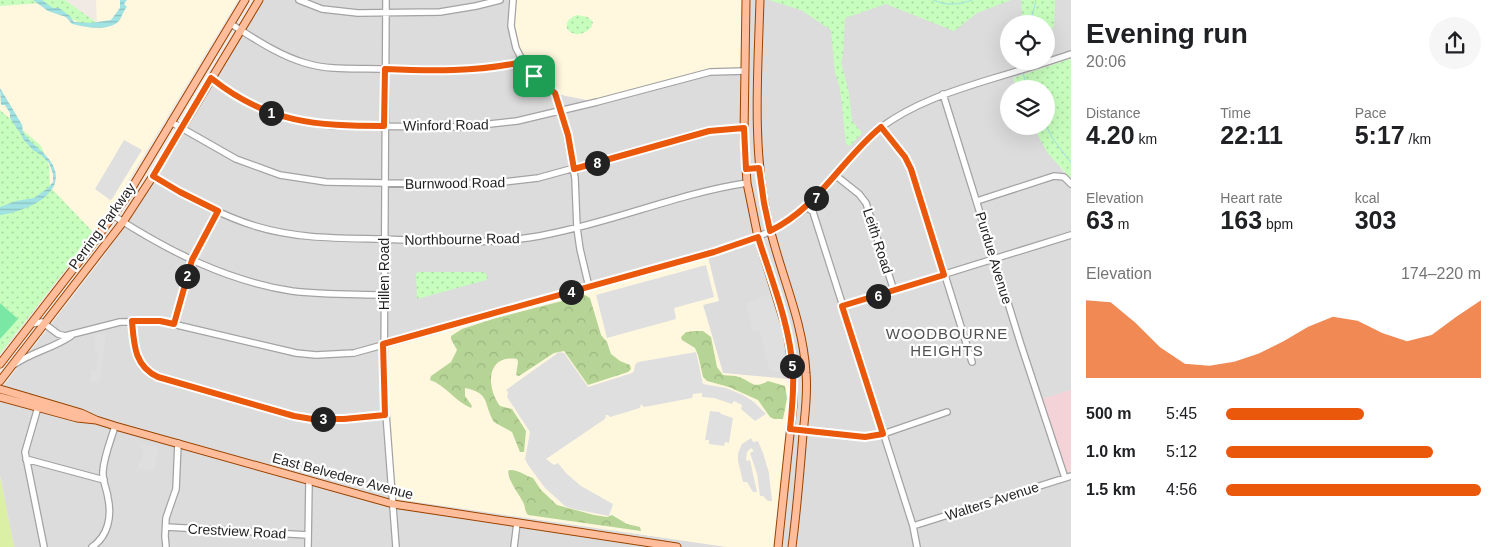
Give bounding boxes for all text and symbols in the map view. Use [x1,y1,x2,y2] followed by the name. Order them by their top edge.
[1000,15,1055,135] map controls
[1000,15,1055,70] button: locate
[1429,17,1481,69] button: share
[1086,18,1248,49] text: Evening run
[1086,53,1126,70] text: 20:06
[513,55,555,97] pin
[520,62,548,90] icon: arrive
[1000,80,1055,135] button: layers
[258,100,284,126] pin: 1
[268,105,275,121] text: 1
[1086,105,1140,121] text: Distance
[1220,105,1251,121] text: Time
[1355,105,1387,121] text: Pace
[403,116,489,134] street label: Winford Road
[1086,121,1135,149] text: 4.20
[1220,121,1283,149] text: 22:11
[1355,121,1405,149] text: 5:17
[1135,131,1157,147] text: km
[1405,131,1431,147] text: /km
[584,150,610,176] pin: 8
[594,155,601,171] text: 8
[405,174,505,192] street label: Burnwood Road
[65,180,139,272] street label: Perring Parkway
[804,186,828,210] pin: 7
[813,190,820,206] text: 7
[1086,190,1144,206] text: Elevation
[1220,190,1283,206] text: Heart rate
[1355,190,1380,206] text: kcal
[860,206,896,276] street label: Leith Road
[1086,206,1114,234] text: 63
[1220,206,1262,234] text: 163
[1355,206,1396,234] text: 303
[972,210,1016,306] street label: Purdue Avenue
[1114,216,1129,232] text: m
[1262,216,1293,232] text: bpm
[404,230,520,248] street label: Northbourne Road
[376,238,392,310] street label: Hillen Road
[174,264,200,288] pin: 2
[1086,265,1152,282] text: Elevation
[1401,265,1481,282] text: 174–220 m
[184,268,191,284] text: 2
[558,280,584,304] pin: 4
[568,284,575,300] text: 4
[866,284,890,308] pin: 6
[875,288,882,304] text: 6
[886,325,1008,359] district label: WOODBOURNE HEIGHTS
[780,354,804,378] pin: 5
[789,358,796,374] text: 5
[1086,405,1131,422] text: 500 m
[1166,405,1197,422] text: 5:45
[310,406,336,432] pin: 3
[320,411,327,427] text: 3
[1086,443,1136,460] text: 1.0 km
[1166,443,1197,460] text: 5:12
[271,449,415,503] street label: East Belvedere Avenue
[943,478,1041,524] street label: Walters Avenue
[1086,481,1136,498] text: 1.5 km
[1166,481,1197,498] text: 4:56
[187,520,287,542] street label: Crestview Road

